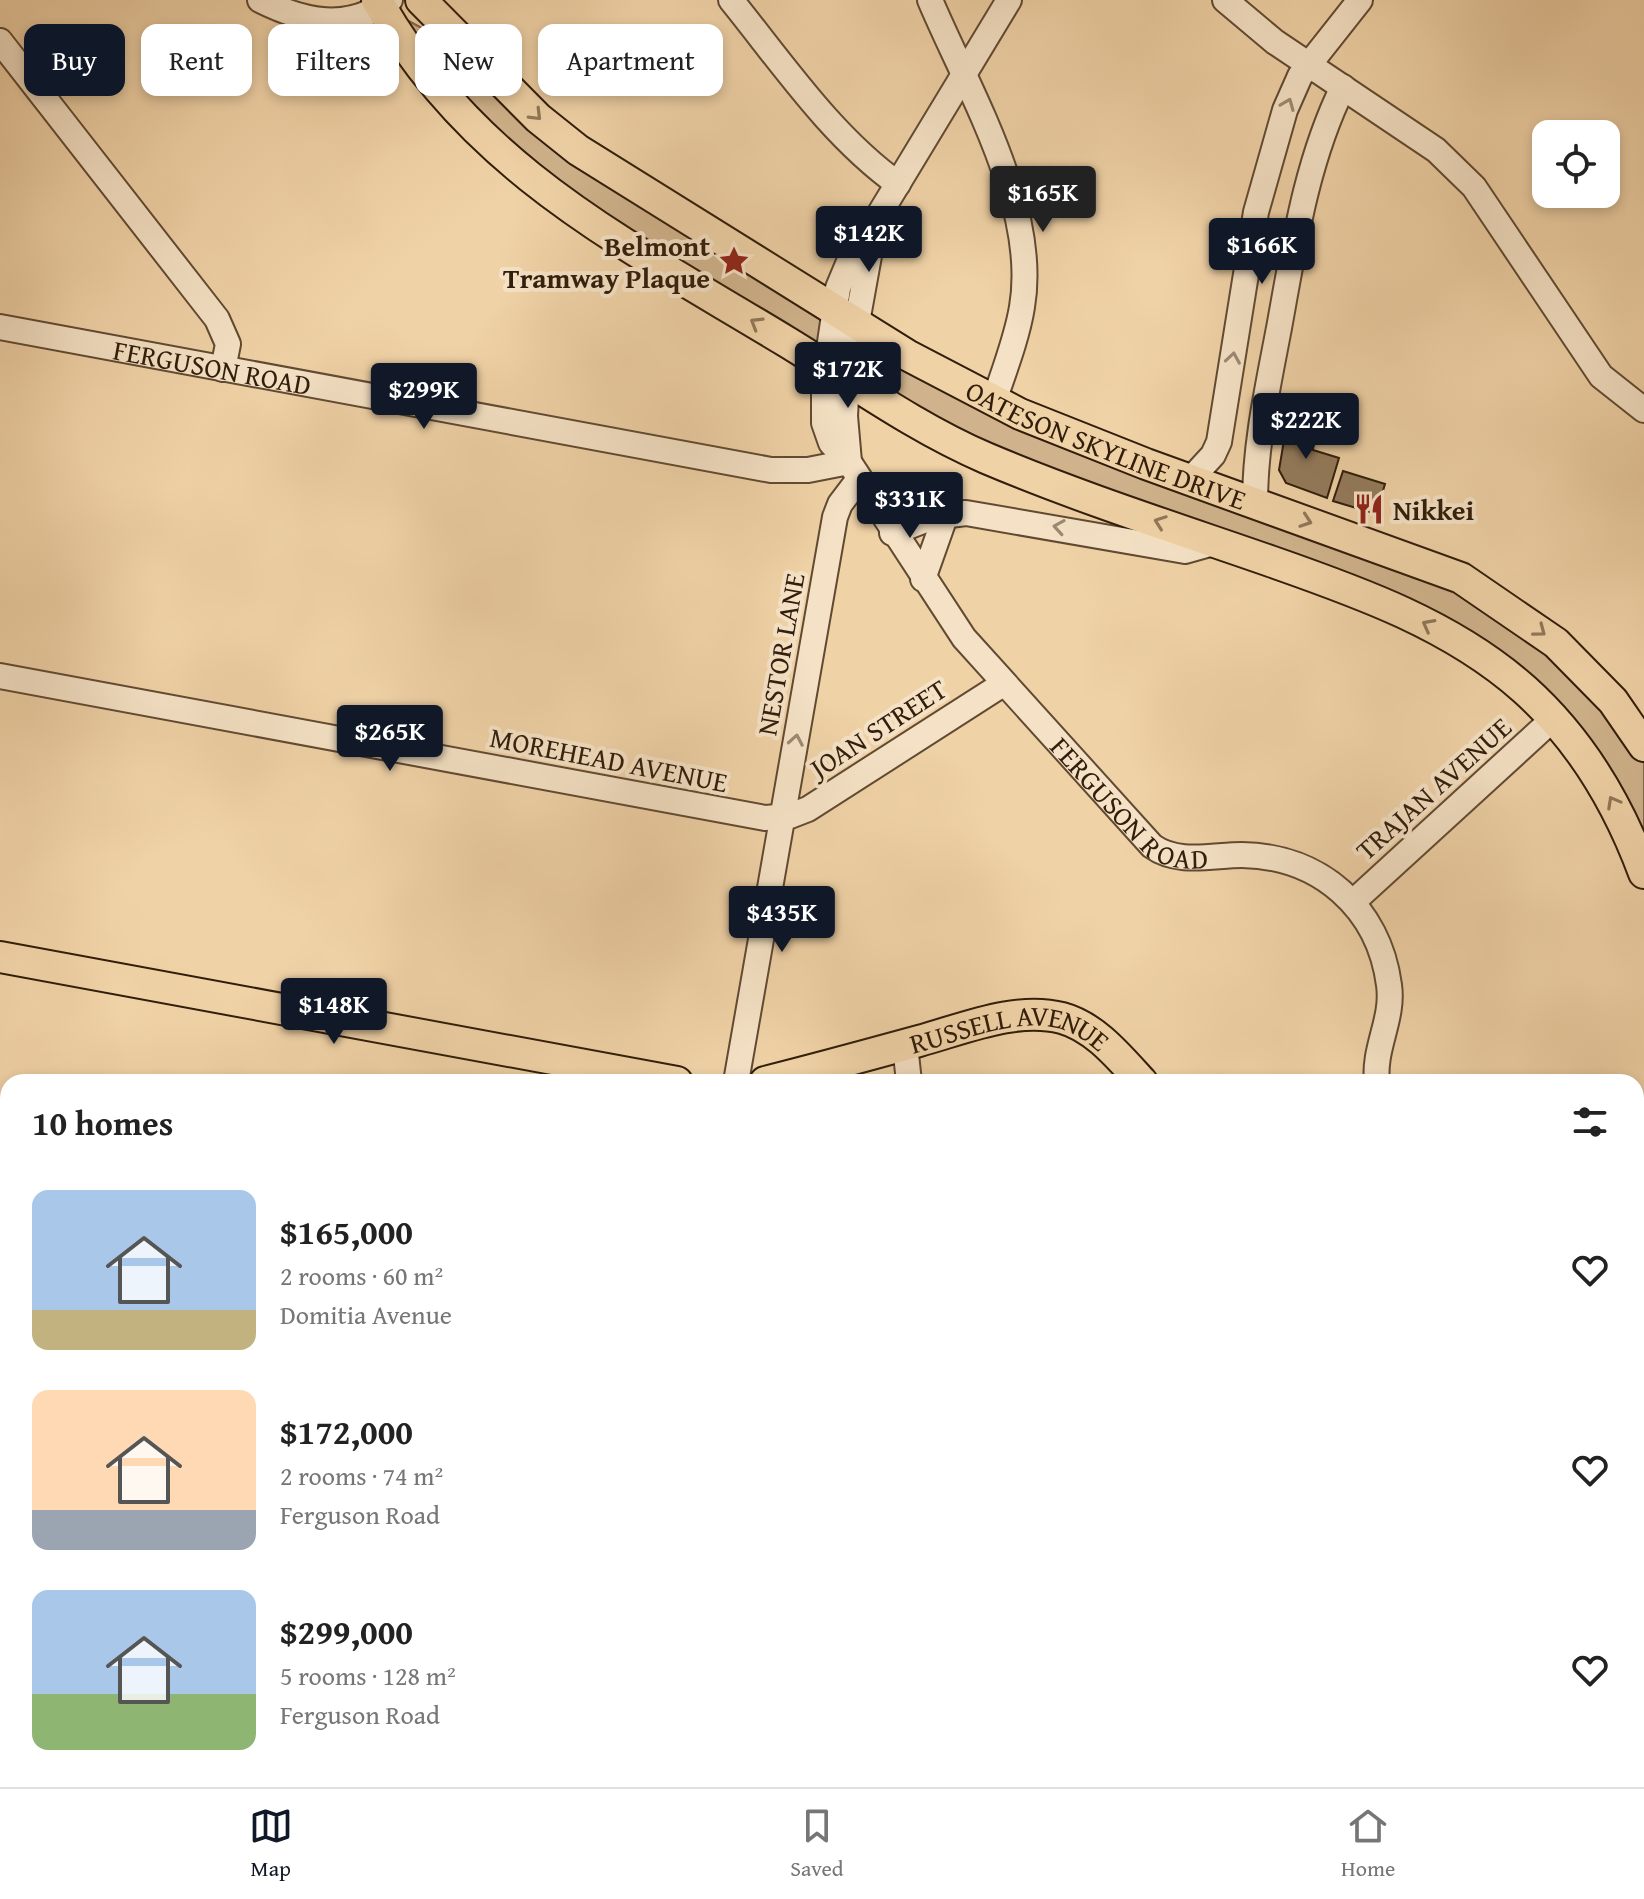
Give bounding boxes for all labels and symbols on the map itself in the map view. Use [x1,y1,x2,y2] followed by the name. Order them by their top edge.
[1278,98,1295,112] one-way arrow
[527,106,541,120] one-way arrow
[987,166,1099,234] pin: $165K
[813,206,925,274] pin: $142K
[1206,218,1318,286] pin: $166K
[503,225,710,298] place label: Belmont Tramway Plaque
[717,244,751,278] place icon: Belmont Tramway Plaque
[750,317,765,333] one-way arrow
[110,328,315,405] street label: FERGUSON ROAD
[792,342,904,410] pin: $172K
[1223,351,1240,364] one-way arrow
[368,363,480,431] pin: $299K
[959,369,1252,519] street label: OATESON SKYLINE DRIVE
[1250,393,1362,461] pin: $222K
[854,472,966,540] pin: $331K
[1393,489,1474,530] place label: Nikkei
[1352,492,1386,526] restaurant icon: Nikkei
[1298,511,1312,527] one-way arrow
[1153,515,1167,531] one-way arrow
[1052,520,1066,537] one-way arrow
[746,570,814,738] street label: NESTOR LANE
[1422,620,1436,635] one-way arrow
[1531,621,1546,635] one-way arrow
[799,668,955,789] street label: JOAN STREET
[334,705,446,773] pin: $265K
[1346,707,1520,869] street label: TRAJAN AVENUE
[487,716,731,802] street label: MOREHEAD AVENUE
[1041,727,1208,878] street label: FERGUSON ROAD
[786,734,803,747] one-way arrow
[1607,796,1622,810] one-way arrow
[726,886,838,954] pin: $435K
[278,978,390,1046] pin: $148K
[905,994,1119,1063] text: RUSSELL AVENUE
[901,1031,1109,1071] street label: RUSSELL AVENUE

